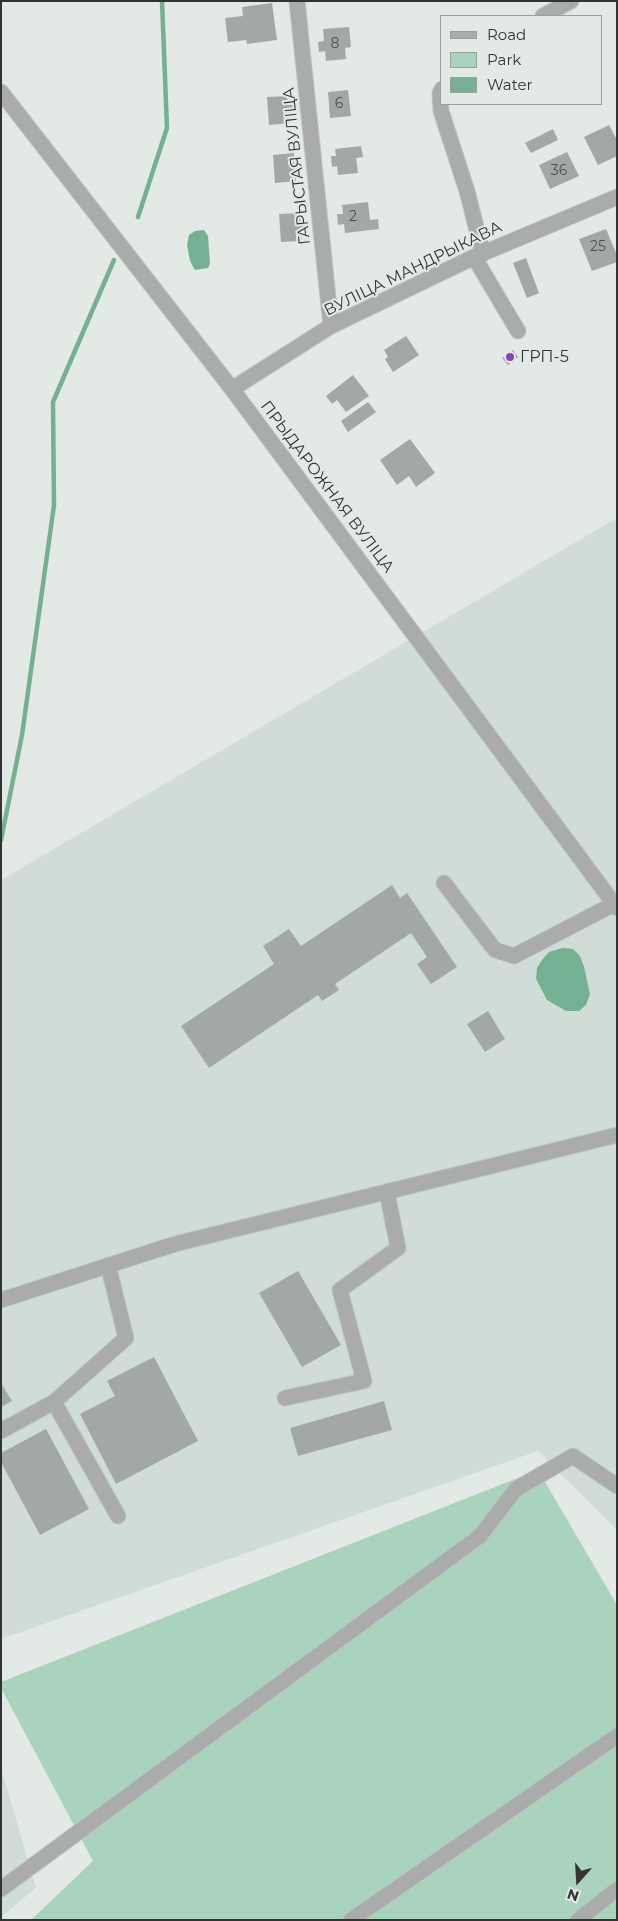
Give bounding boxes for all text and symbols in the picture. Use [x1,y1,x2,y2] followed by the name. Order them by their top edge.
[440,15,603,105] legend
[487,25,526,44] text: Road
[331,36,339,52] house number: 8
[487,50,521,69] text: Park
[487,75,533,94] text: Water
[279,86,315,246] street label: ГАРЫСТАЯ ВУЛІЦА
[335,96,343,112] house number: 6
[551,163,567,179] house number: 36
[349,209,357,225] house number: 2
[321,218,505,320] street label: ВУЛІЦА МАНДРЫКАВА
[590,239,606,255] house number: 25
[520,347,569,367] place label: ГРП-5
[504,351,516,363] marker: ГРП-5
[256,397,398,577] street label: ПРЫДАРОЖНАЯ ВУЛІЦА
[553,1856,603,1906] north arrow
[565,1885,581,1906] text: N

